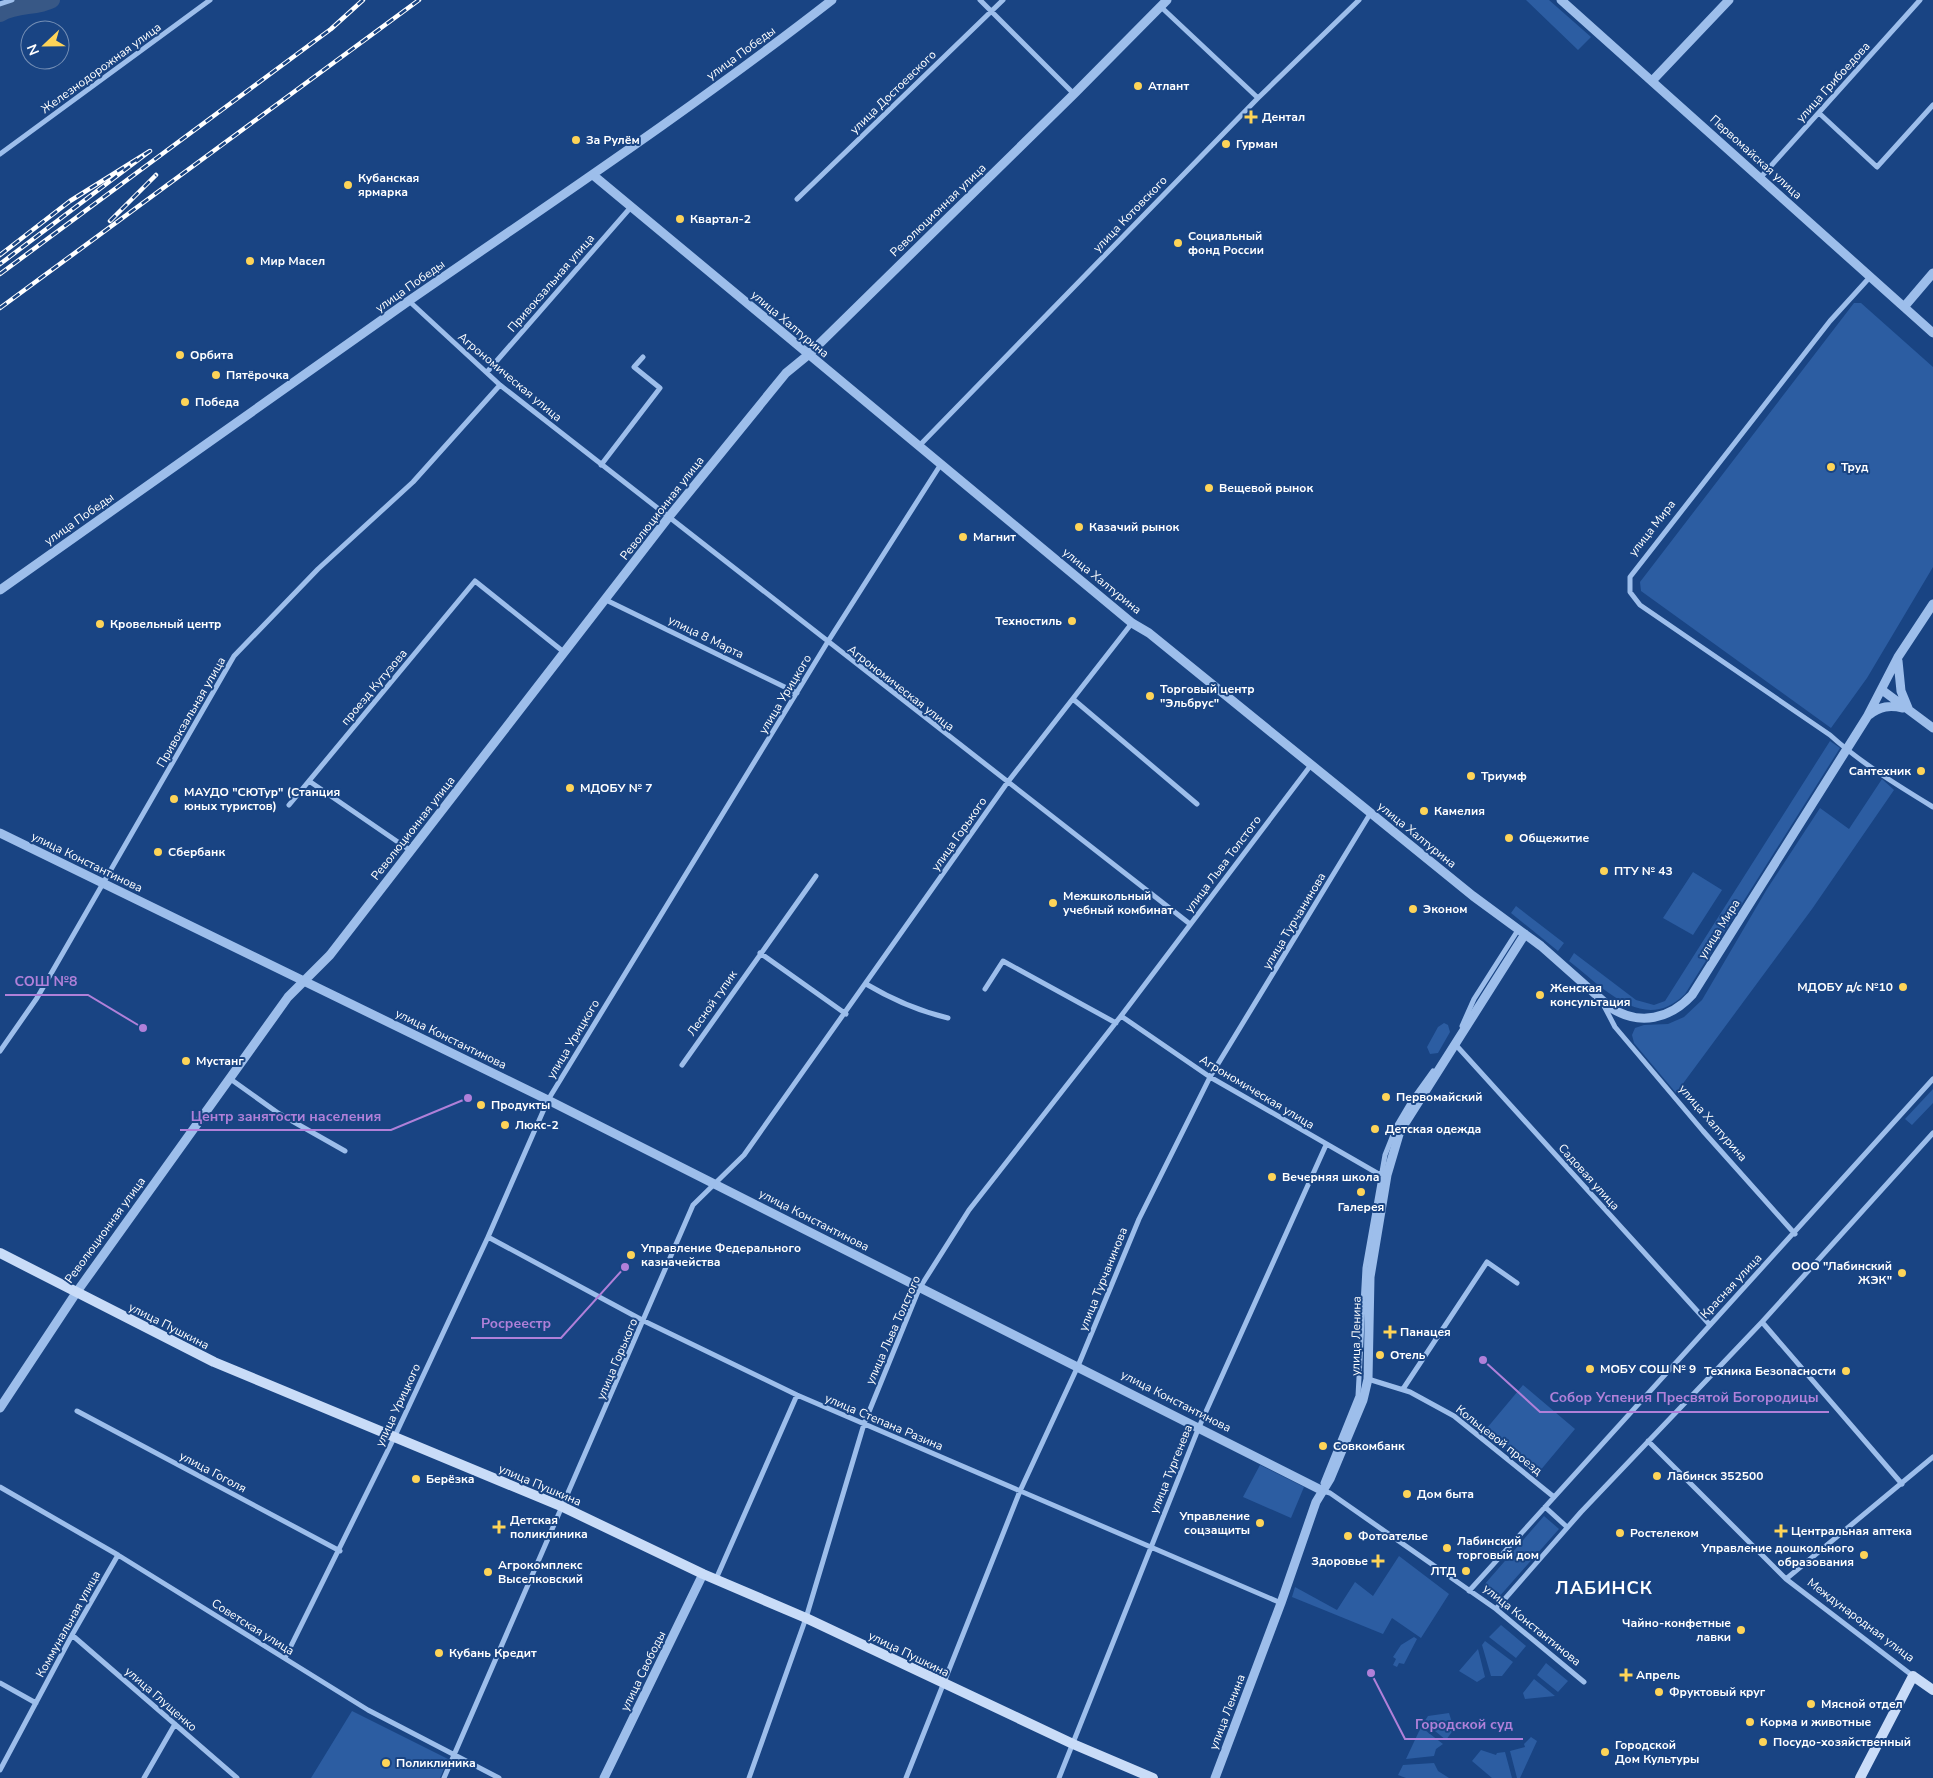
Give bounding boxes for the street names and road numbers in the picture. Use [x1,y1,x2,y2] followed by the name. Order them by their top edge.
[38,19,164,117] street label: Железнодорожная улица
[703,23,779,83] street label: улица Победы
[1793,38,1873,126] street label: улица Грибоедова
[846,46,940,137] street label: улица Достоевского
[1706,111,1806,203] street label: Первомайская улица
[886,160,990,260] street label: Революционная улица
[1089,172,1171,256] street label: улица Котовского
[504,231,598,335] street label: Привокзальная улица
[372,256,448,316] street label: улица Победы
[748,287,832,361] street label: улица Халтурина
[455,329,565,425] street label: Агрономическая улица
[616,453,708,563] street label: Революционная улица
[41,489,117,549] street label: улица Победы
[1625,497,1679,559] street label: улица Мира
[1059,544,1145,618] street label: улица Халтурина
[665,612,747,662] street label: улица 8 Марта
[844,641,958,735] street label: Агрономическая улица
[337,646,411,728] street label: проезд Кутузова
[755,651,815,737] street label: улица Урицкого
[153,654,229,770] street label: Привокзальная улица
[367,773,459,883] street label: Революционная улица
[927,794,991,874] street label: улица Горького
[1374,798,1460,872] street label: улица Халтурина
[1181,812,1265,916] street label: улица Льва Толстого
[29,828,145,896] street label: улица Константинова
[1259,870,1329,972] street label: улица Турчанинова
[1694,896,1744,962] street label: улица Мира
[683,966,741,1039] street label: Лесной тупик
[543,996,603,1082] street label: улица Урицкого
[393,1005,509,1073] street label: улица Константинова
[1197,1051,1317,1133] street label: Агрономическая улица
[1675,1081,1751,1165] street label: улица Халтурина
[1555,1140,1623,1214] street label: Садовая улица
[61,1174,149,1286] street label: Революционная улица
[756,1185,872,1255] street label: улица Константинова
[1075,1225,1131,1333] street label: улица Турчанинова
[1697,1250,1765,1322] street label: Красная улица
[862,1273,924,1387] street label: улица Льва Толстого
[1347,1296,1365,1376] street label: улица Ленина
[126,1299,212,1353] street label: улица Пушкина
[593,1316,641,1402] street label: улица Горького
[372,1361,424,1449] street label: улица Урицкого
[1118,1366,1234,1436] street label: улица Константинова
[822,1390,946,1454] street label: улица Степана Разина
[1453,1401,1545,1479] street label: Кольцевой проезд
[1146,1422,1196,1516] street label: улица Тургенева
[177,1448,249,1496] street label: улица Гоголя
[496,1460,584,1510] street label: улица Пушкина
[32,1568,104,1680] street label: Коммунальная улица
[1804,1574,1918,1666] street label: Международная улица
[1480,1580,1584,1670] street label: улица Константинова
[209,1595,297,1659] street label: Советская улица
[866,1627,952,1681] street label: улица Пушкина
[617,1628,669,1714] street label: улица Свободы
[121,1663,201,1735] street label: улица Глущенко
[1205,1672,1249,1752] street label: улица Ленина

